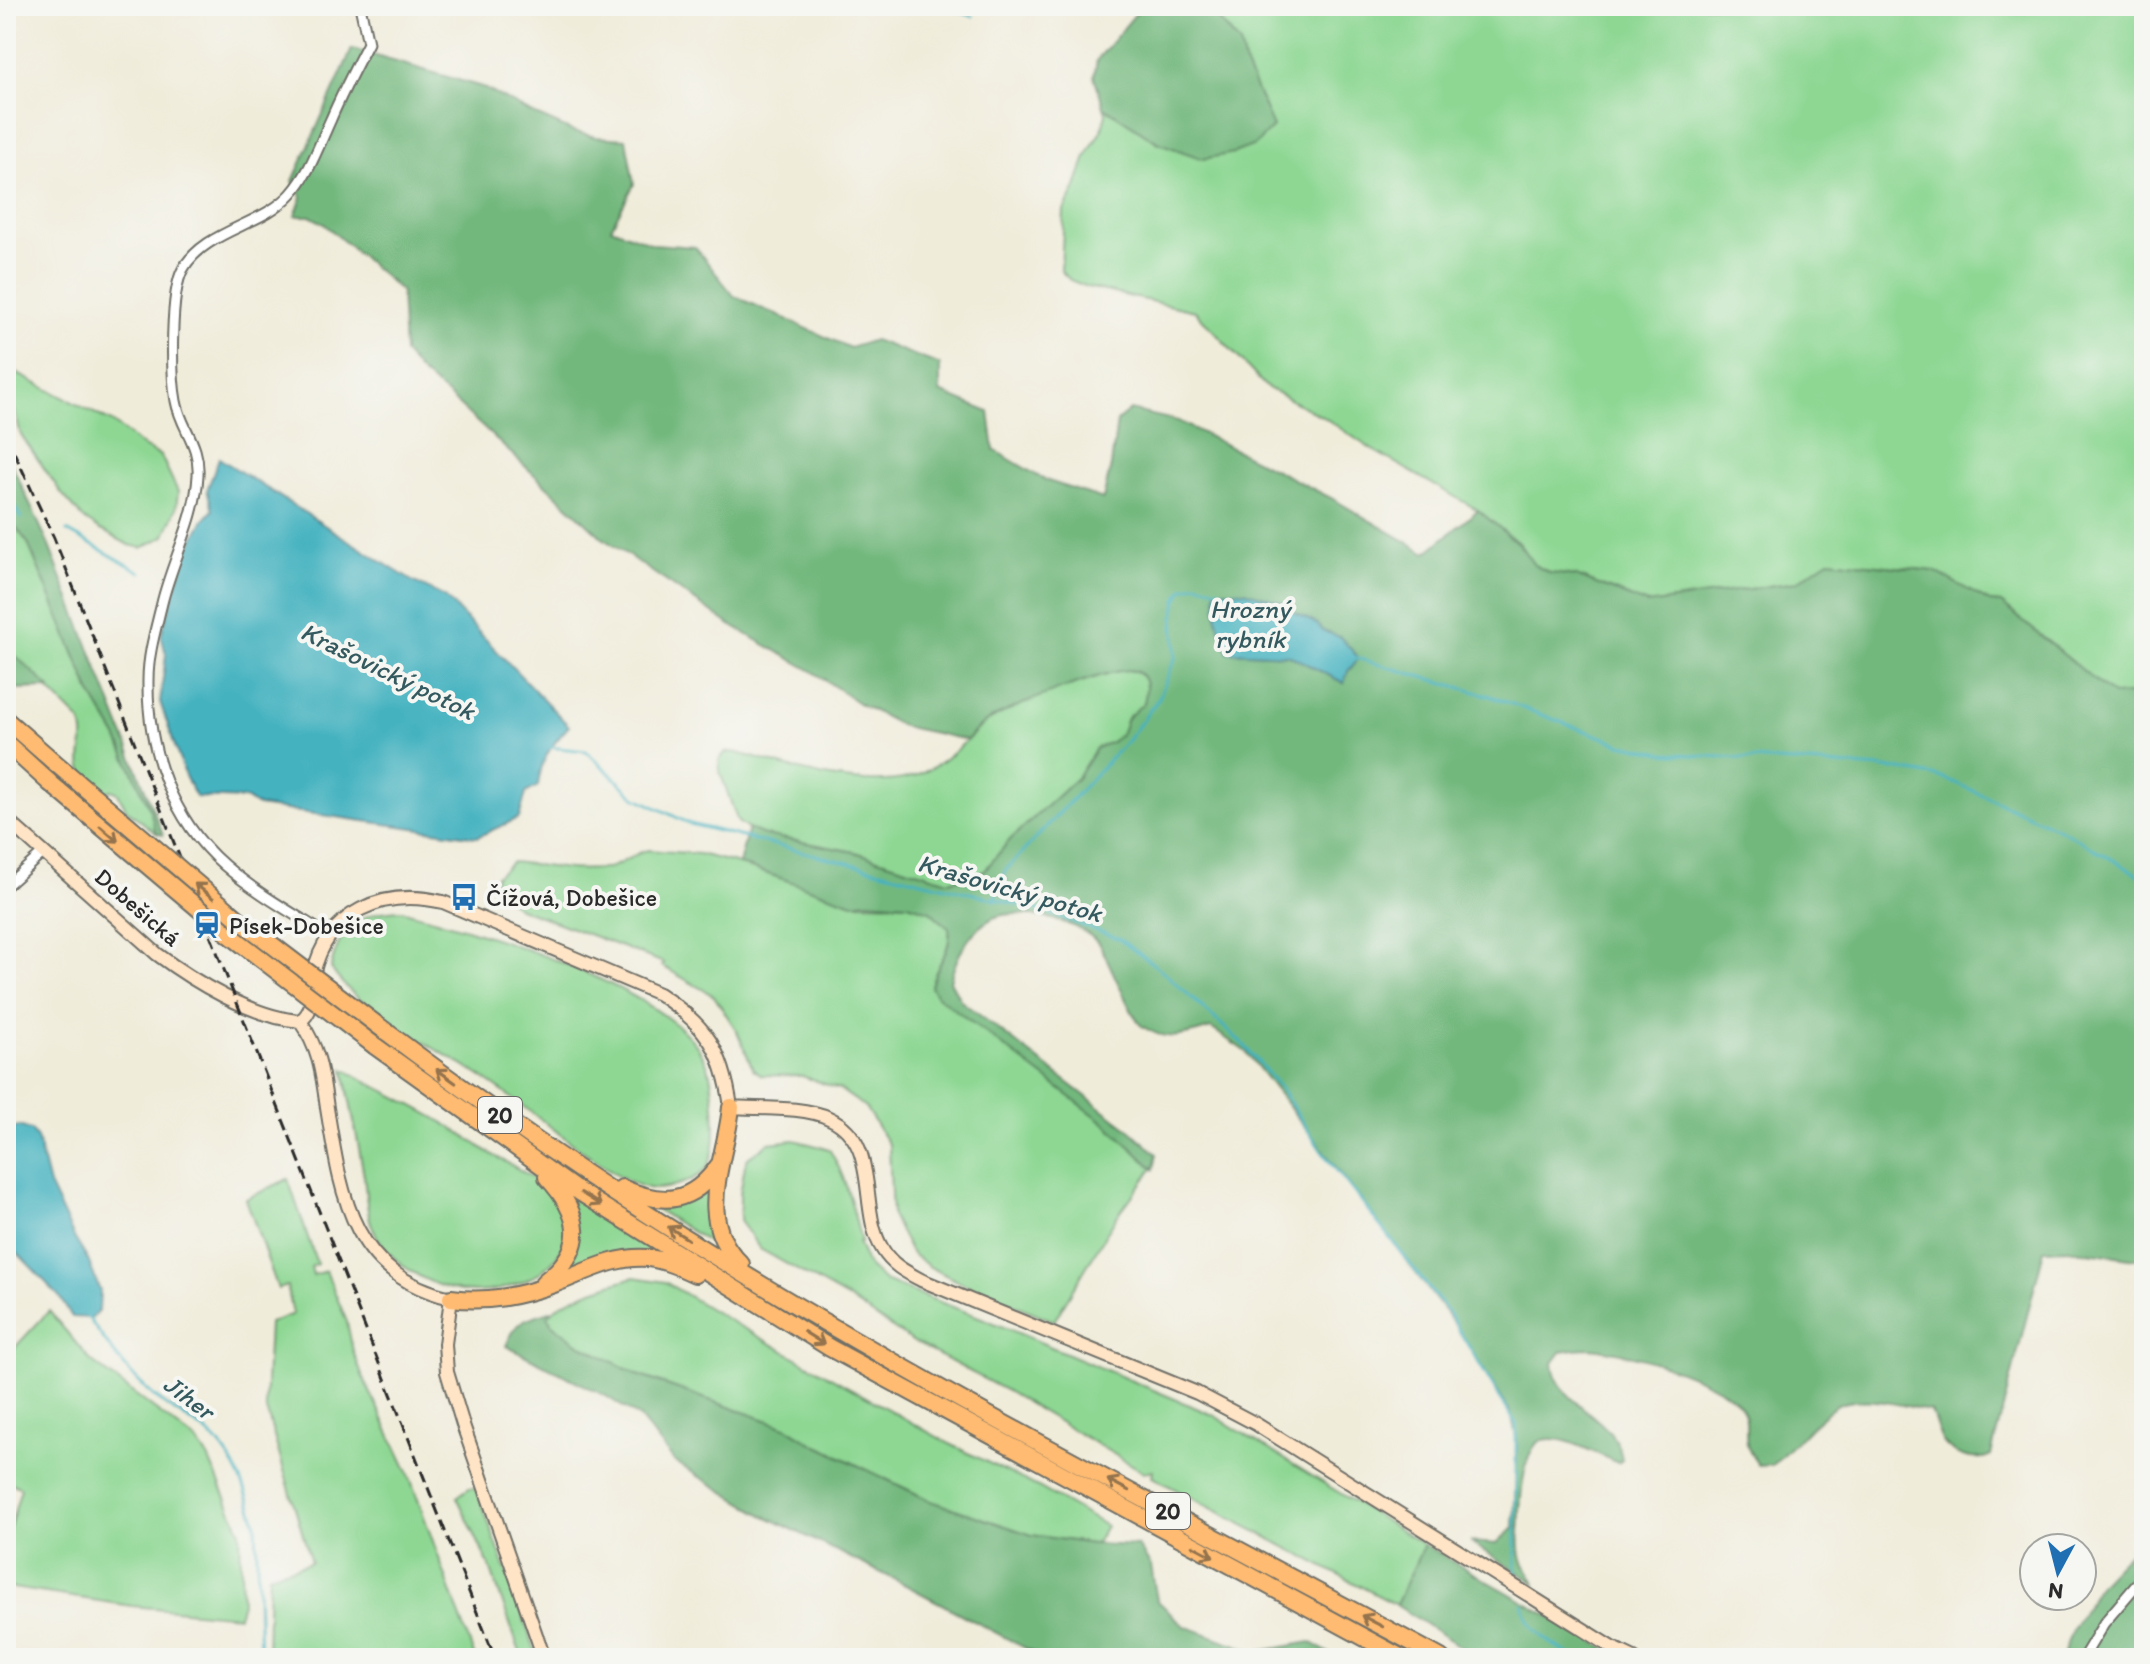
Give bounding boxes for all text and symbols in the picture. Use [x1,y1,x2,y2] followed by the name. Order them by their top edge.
[1210,593,1293,655] water label: Hrozný rybník
[296,615,482,728] water label: Krašovický potok
[98,825,118,843] one-way arrow
[914,846,1107,930] water label: Krašovický potok
[89,862,187,953] street label: Dobešická
[194,882,215,900] one-way arrow
[449,882,479,912] bus stop icon: Čížová, Dobešice
[486,883,657,912] place label: Čížová, Dobešice
[192,910,222,940] station icon: Písek-Dobešice
[229,911,384,940] place label: Písek-Dobešice
[436,1068,457,1085] one-way arrow
[478,1097,522,1133] road number: 20
[579,1190,601,1207] one-way arrow
[667,1225,690,1241] one-way arrow
[802,1330,825,1346] one-way arrow
[157,1368,223,1428] water label: Jiher
[1107,1476,1131,1492] one-way arrow
[1146,1493,1190,1529] road number: 20
[2018,1532,2098,1612] north arrow
[1191,1544,1215,1560] one-way arrow
[2047,1577,2065,1606] text: N
[1361,1613,1384,1629] one-way arrow

